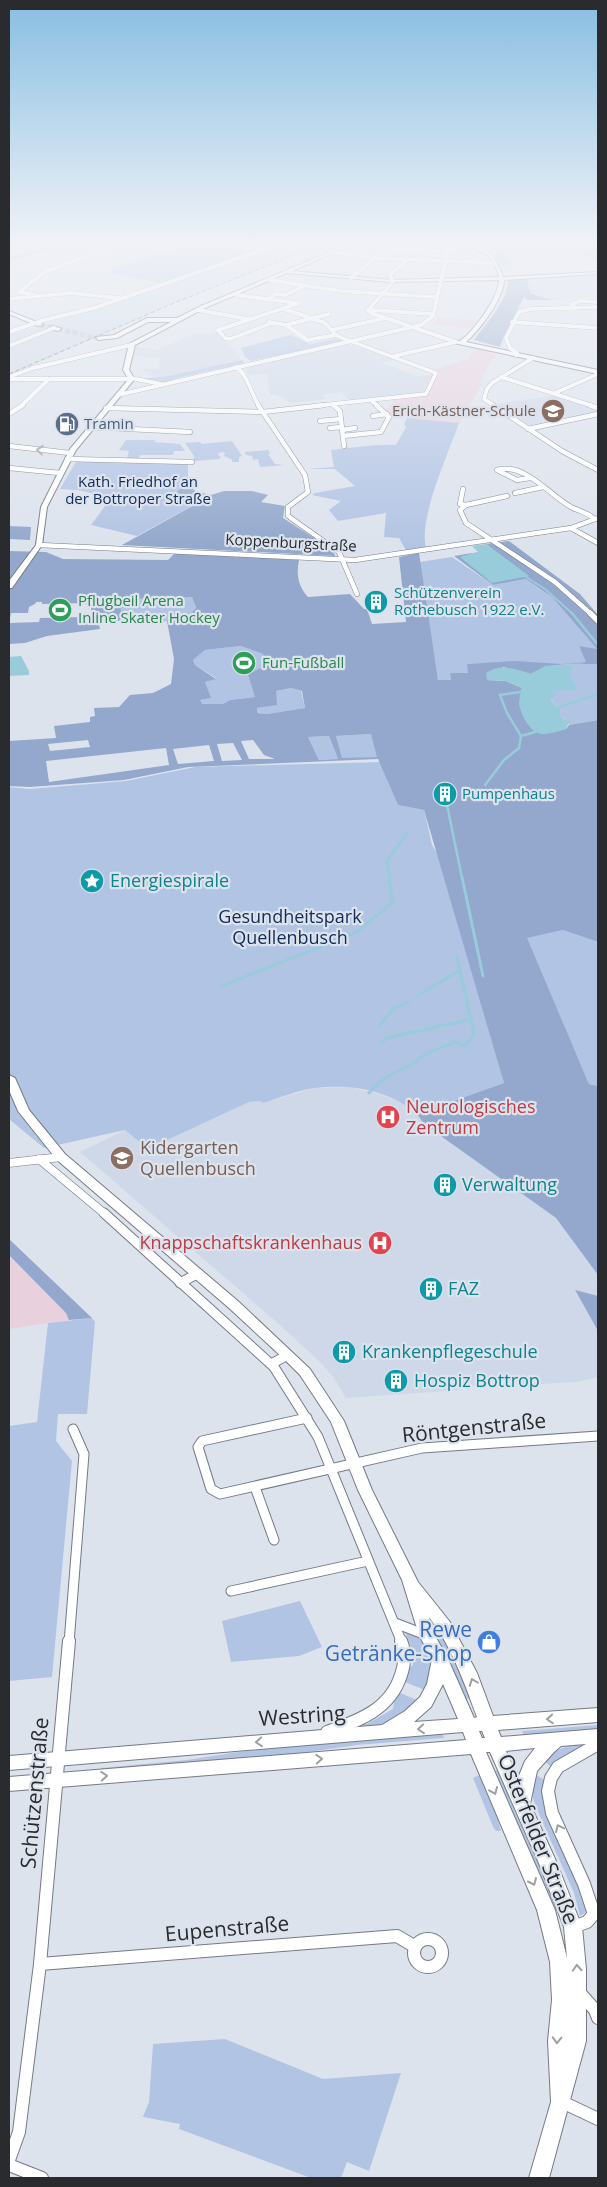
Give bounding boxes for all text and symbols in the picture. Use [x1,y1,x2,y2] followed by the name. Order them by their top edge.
[540,398,566,424] school or university icon: Erich-Kästner-Schule
[392,400,536,420] place label: Erich-Kästner-Schule
[54,411,80,437] fuel station icon: Tramin
[84,413,134,433] place label: Tramin
[35,445,43,456] one-way arrow
[65,471,211,508] park label: Kath. Friedhof an der Bottroper Straße
[225,529,357,555] street label: Koppenburgstraße
[394,582,545,619] place label: Schützenverein Rothebusch 1922 e.V.
[363,589,389,615] building icon: Schützenverein Rothebusch 1922 e.V.
[78,590,220,627] place label: Pflugbeil Arena Inline Skater Hockey
[47,597,73,623] sports icon: Pflugbeil Arena Inline Skater Hockey
[231,650,257,676] sports icon: Fun-Fußball
[262,652,344,672] place label: Fun-Fußball
[432,781,458,807] building icon: Pumpenhaus
[462,783,555,803] place label: Pumpenhaus
[79,868,105,894] place icon: Energiespirale
[110,868,229,892] place label: Energiespirale
[218,904,362,949] park label: Gesundheitspark Quellenbusch
[406,1094,536,1139] place label: Neurologisches Zentrum
[375,1104,401,1130] hospital icon: Neurologisches Zentrum
[140,1135,256,1180] place label: Kidergarten Quellenbusch
[109,1145,135,1171] school or university icon: Kidergarten Quellenbusch
[432,1172,458,1198] building icon: Verwaltung
[462,1172,557,1196] place label: Verwaltung
[140,1230,362,1254] place label: Knappschaftskrankenhaus
[367,1230,393,1256] hospital icon: Knappschaftskrankenhaus
[418,1276,444,1302] building icon: FAZ
[448,1276,479,1300] place label: FAZ
[331,1339,357,1365] building icon: Krankenpflegeschule
[362,1339,538,1363] place label: Krankenpflegeschule
[383,1368,409,1394] building icon: Hospiz Bottrop
[414,1368,540,1392] place label: Hospiz Bottrop
[401,1406,547,1448] street label: Röntgenstraße
[325,1615,472,1667] place label: Rewe Getränke-Shop
[476,1629,502,1655] shop icon: Rewe Getränke-Shop
[469,1678,479,1687] one-way arrow
[258,1698,346,1732] street label: Westring
[545,1713,553,1724] one-way arrow
[13,1716,55,1870] street label: Schützenstraße
[416,1724,424,1735] one-way arrow
[254,1736,262,1747] one-way arrow
[492,1749,586,1928] street label: Osterfelder Straße
[315,1754,323,1765] one-way arrow
[100,1770,108,1781] one-way arrow
[487,1786,498,1795] one-way arrow
[555,1824,565,1833] one-way arrow
[527,1877,538,1886] one-way arrow
[164,1909,290,1947] street label: Eupenstraße
[571,1963,582,1971] one-way arrow
[552,2037,563,2045] one-way arrow

